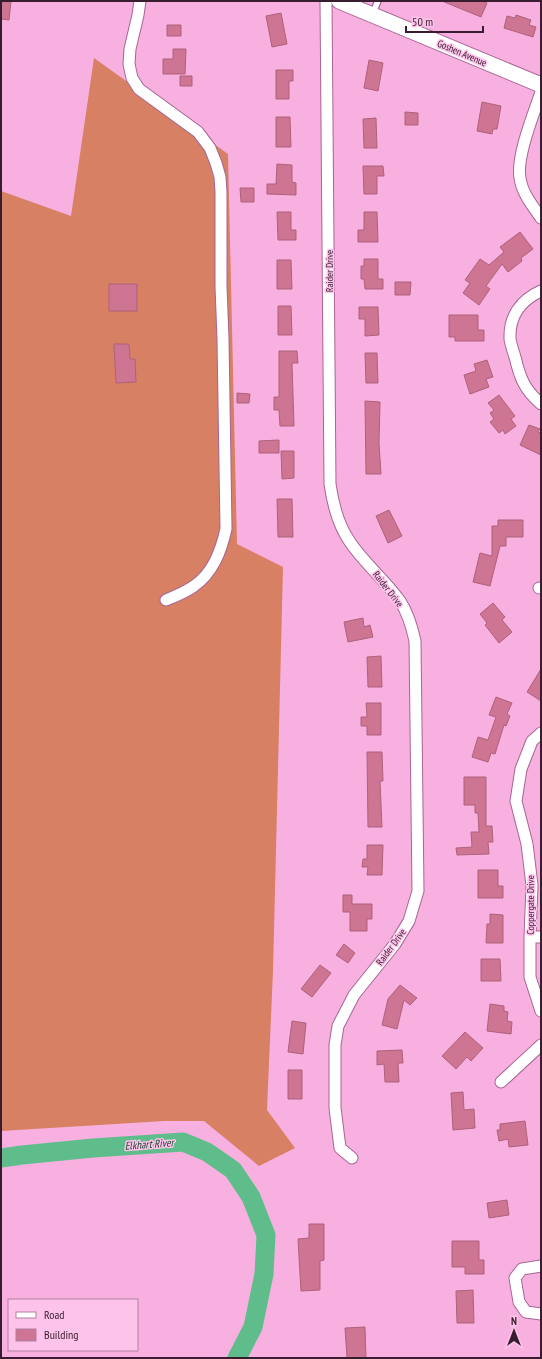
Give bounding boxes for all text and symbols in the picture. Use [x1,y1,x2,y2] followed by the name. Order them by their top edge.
[406,8,483,34] scale bar
[412,14,433,29] text: 50 m
[435,37,489,69] street label: Goshen Avenue
[323,250,336,292] street label: Raider Drive
[370,568,406,610] street label: Raider Drive
[524,875,537,935] street label: Coppergate Drive
[373,926,409,968] street label: Raider Drive
[124,1135,176,1153] water label: Elkhart River
[8,1299,138,1351] legend
[44,1307,64,1322] text: Road
[494,1311,534,1351] north arrow
[511,1314,517,1328] text: N
[44,1327,79,1342] text: Building

